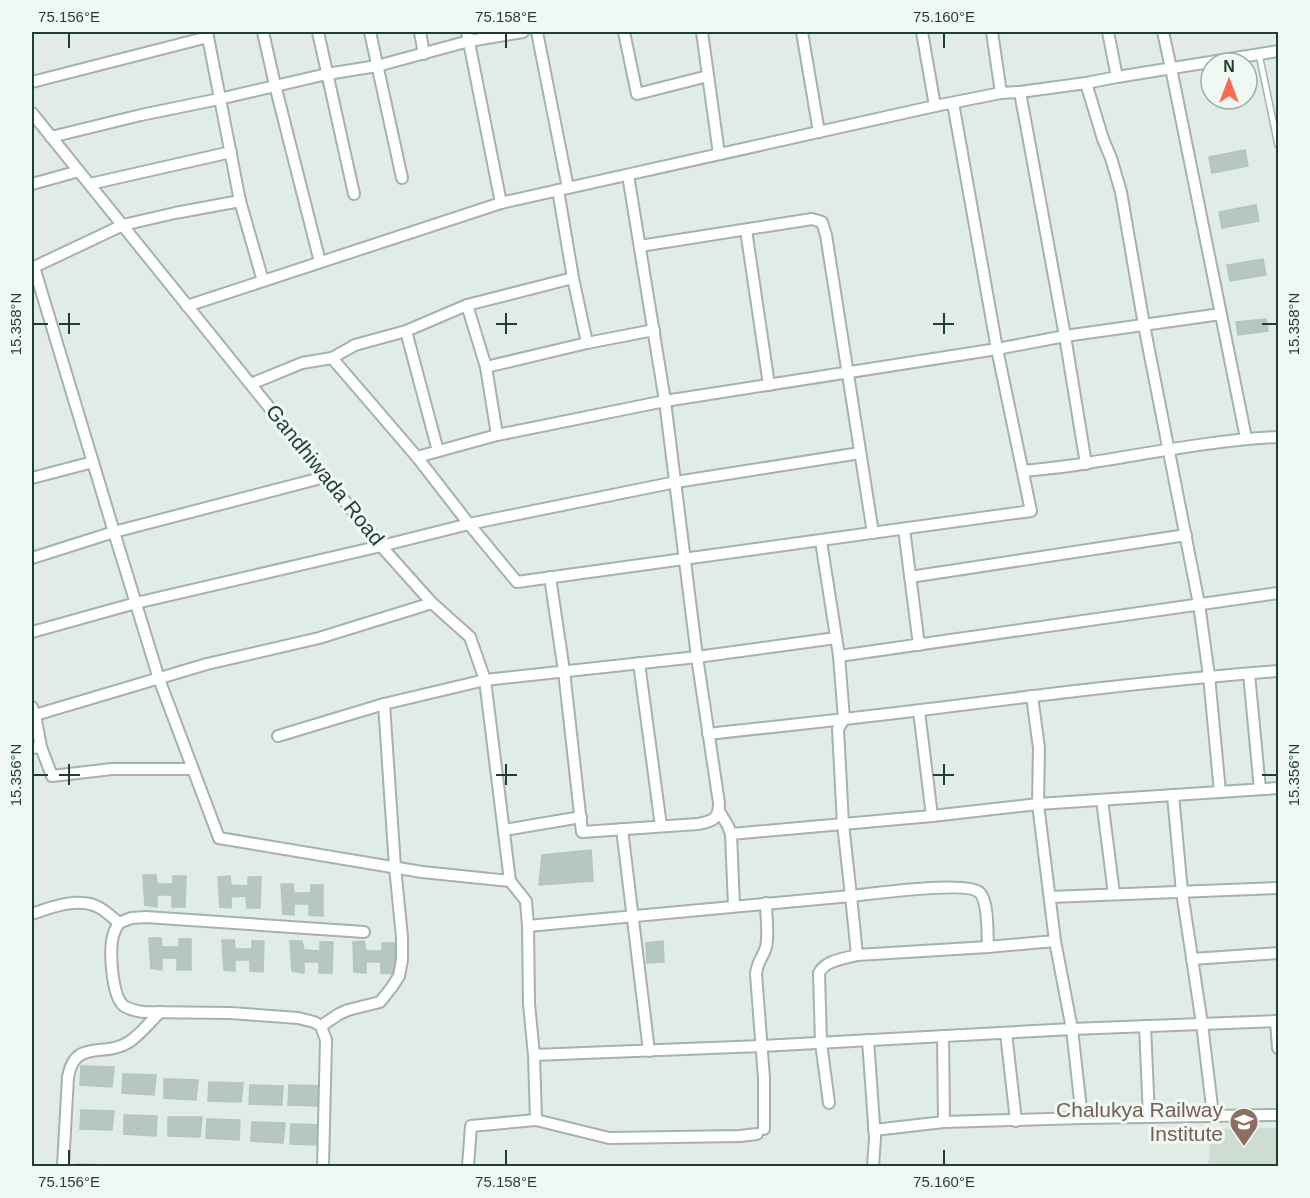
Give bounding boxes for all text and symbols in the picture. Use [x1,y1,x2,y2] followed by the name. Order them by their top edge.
[38,8,100,25] text: 75.156°E
[475,8,537,25] text: 75.158°E
[913,8,975,25] text: 75.160°E
[1199,51,1259,111] north arrow
[1223,58,1235,75] text: N
[7,293,24,355] text: 15.358°N
[1285,293,1302,355] text: 15.358°N
[262,400,389,550] street label: Gandhiwada Road
[7,744,24,806] text: 15.356°N
[1285,744,1302,806] text: 15.356°N
[1056,1098,1223,1145] place label: Chalukya Railway Institute
[1228,1106,1260,1148] school or university icon: Chalukya Railway Institute
[38,1173,100,1190] text: 75.156°E
[475,1173,537,1190] text: 75.158°E
[913,1173,975,1190] text: 75.160°E

